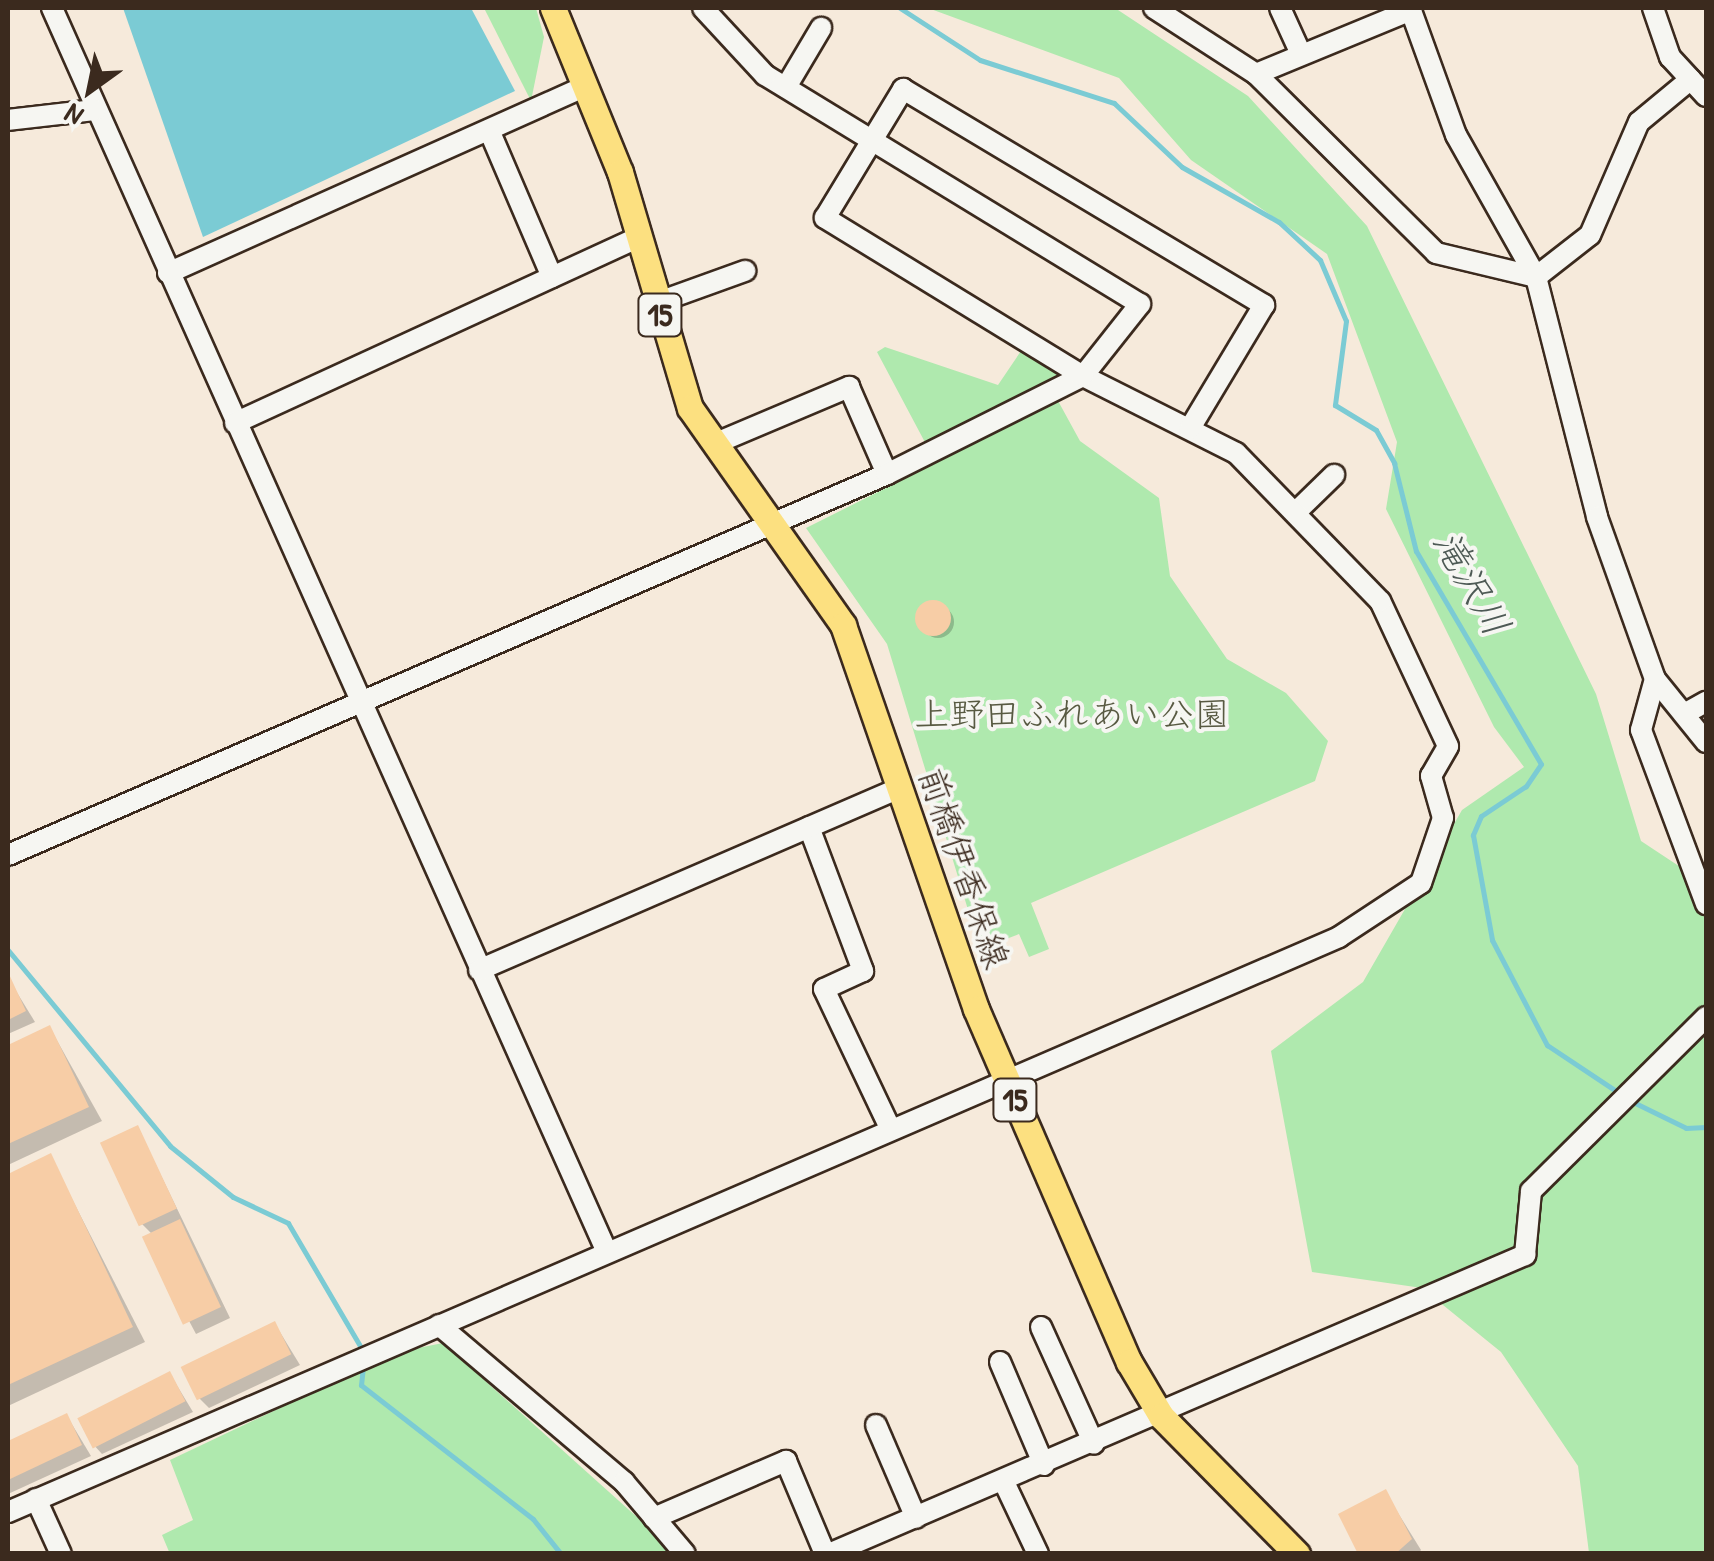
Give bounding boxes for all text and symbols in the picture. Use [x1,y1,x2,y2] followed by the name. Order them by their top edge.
[40,40,140,140] north arrow
[57,95,90,135] text: N
[635,288,685,342] road number: 15
[1424,522,1520,644] water label: 滝沢川
[915,693,1229,735] park label: 上野田ふれあい公園
[910,762,1018,974] street label: 前橋伊香保線
[990,1073,1040,1127] road number: 15

